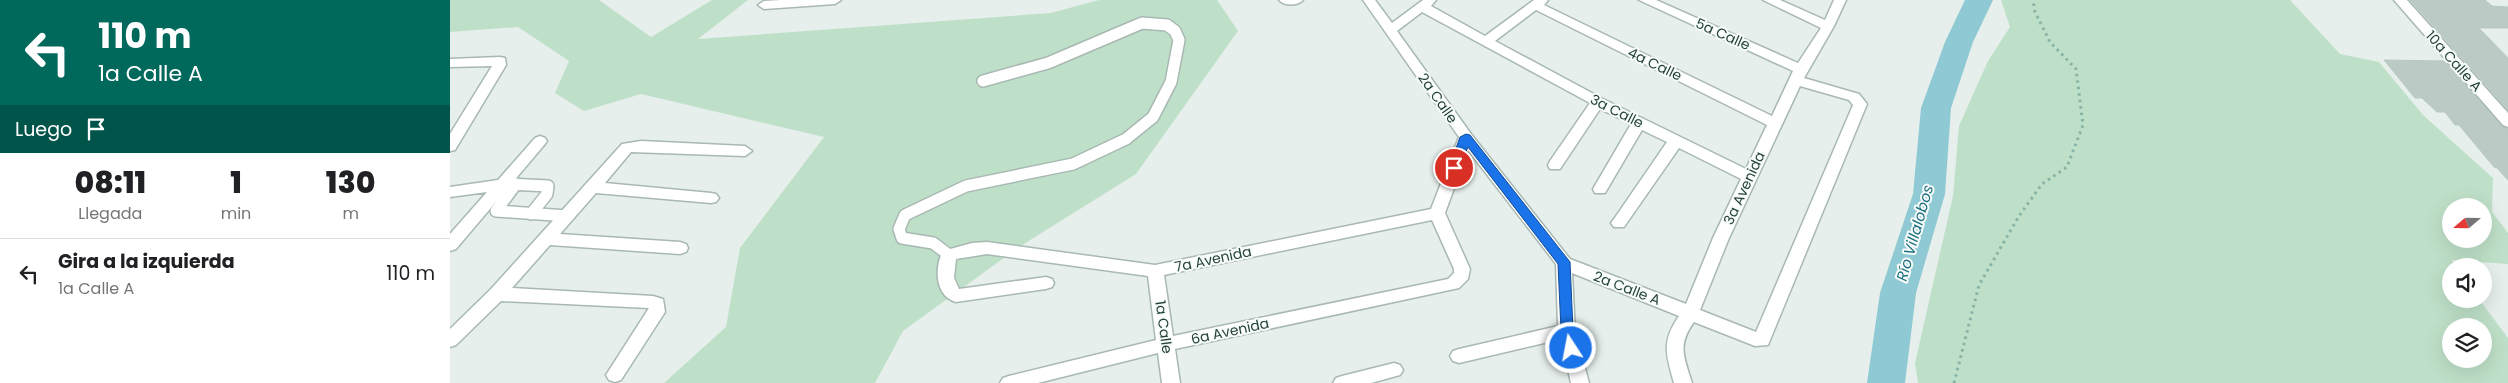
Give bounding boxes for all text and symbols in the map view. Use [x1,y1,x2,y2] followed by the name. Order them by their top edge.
[98,11,192,60] text: 110 m
[1693,13,1754,55] street label: 5a Calle
[15,20,80,85] icon: left
[2421,26,2487,96] street label: 10a Calle A
[1625,42,1686,86] street label: 4a Calle
[98,58,203,89] text: 1a Calle A
[1413,69,1463,127] street label: 2a Calle
[1587,89,1647,133] street label: 3a Calle
[82,115,110,143] icon: arrive
[15,116,72,143] text: Luego
[1433,147,1475,189] pin
[1718,148,1770,228] street label: 3a Avenida
[1440,154,1468,182] icon: arrive
[75,161,146,204] text: 08:11
[230,161,242,204] text: 1
[326,161,375,204] text: 130
[1891,182,1938,283] water label: Río Villalobos
[2442,198,2492,248] north arrow
[2442,198,2492,368] map controls
[78,202,142,225] text: Llegada
[221,202,251,225] text: min
[342,202,359,225] text: m
[1173,241,1253,277] street label: 7a Avenida
[58,248,235,275] text: Gira a la izquierda
[2442,258,2492,308] button: sound
[15,260,43,288] icon: left
[386,260,435,287] text: 110 m
[1591,266,1663,310] street label: 2a Calle A
[58,277,134,300] text: 1a Calle A
[1150,299,1178,355] street label: 1a Calle
[1189,313,1271,349] street label: 6a Avenida
[2442,318,2492,368] button: layers
[1544,321,1596,373] position arrow

